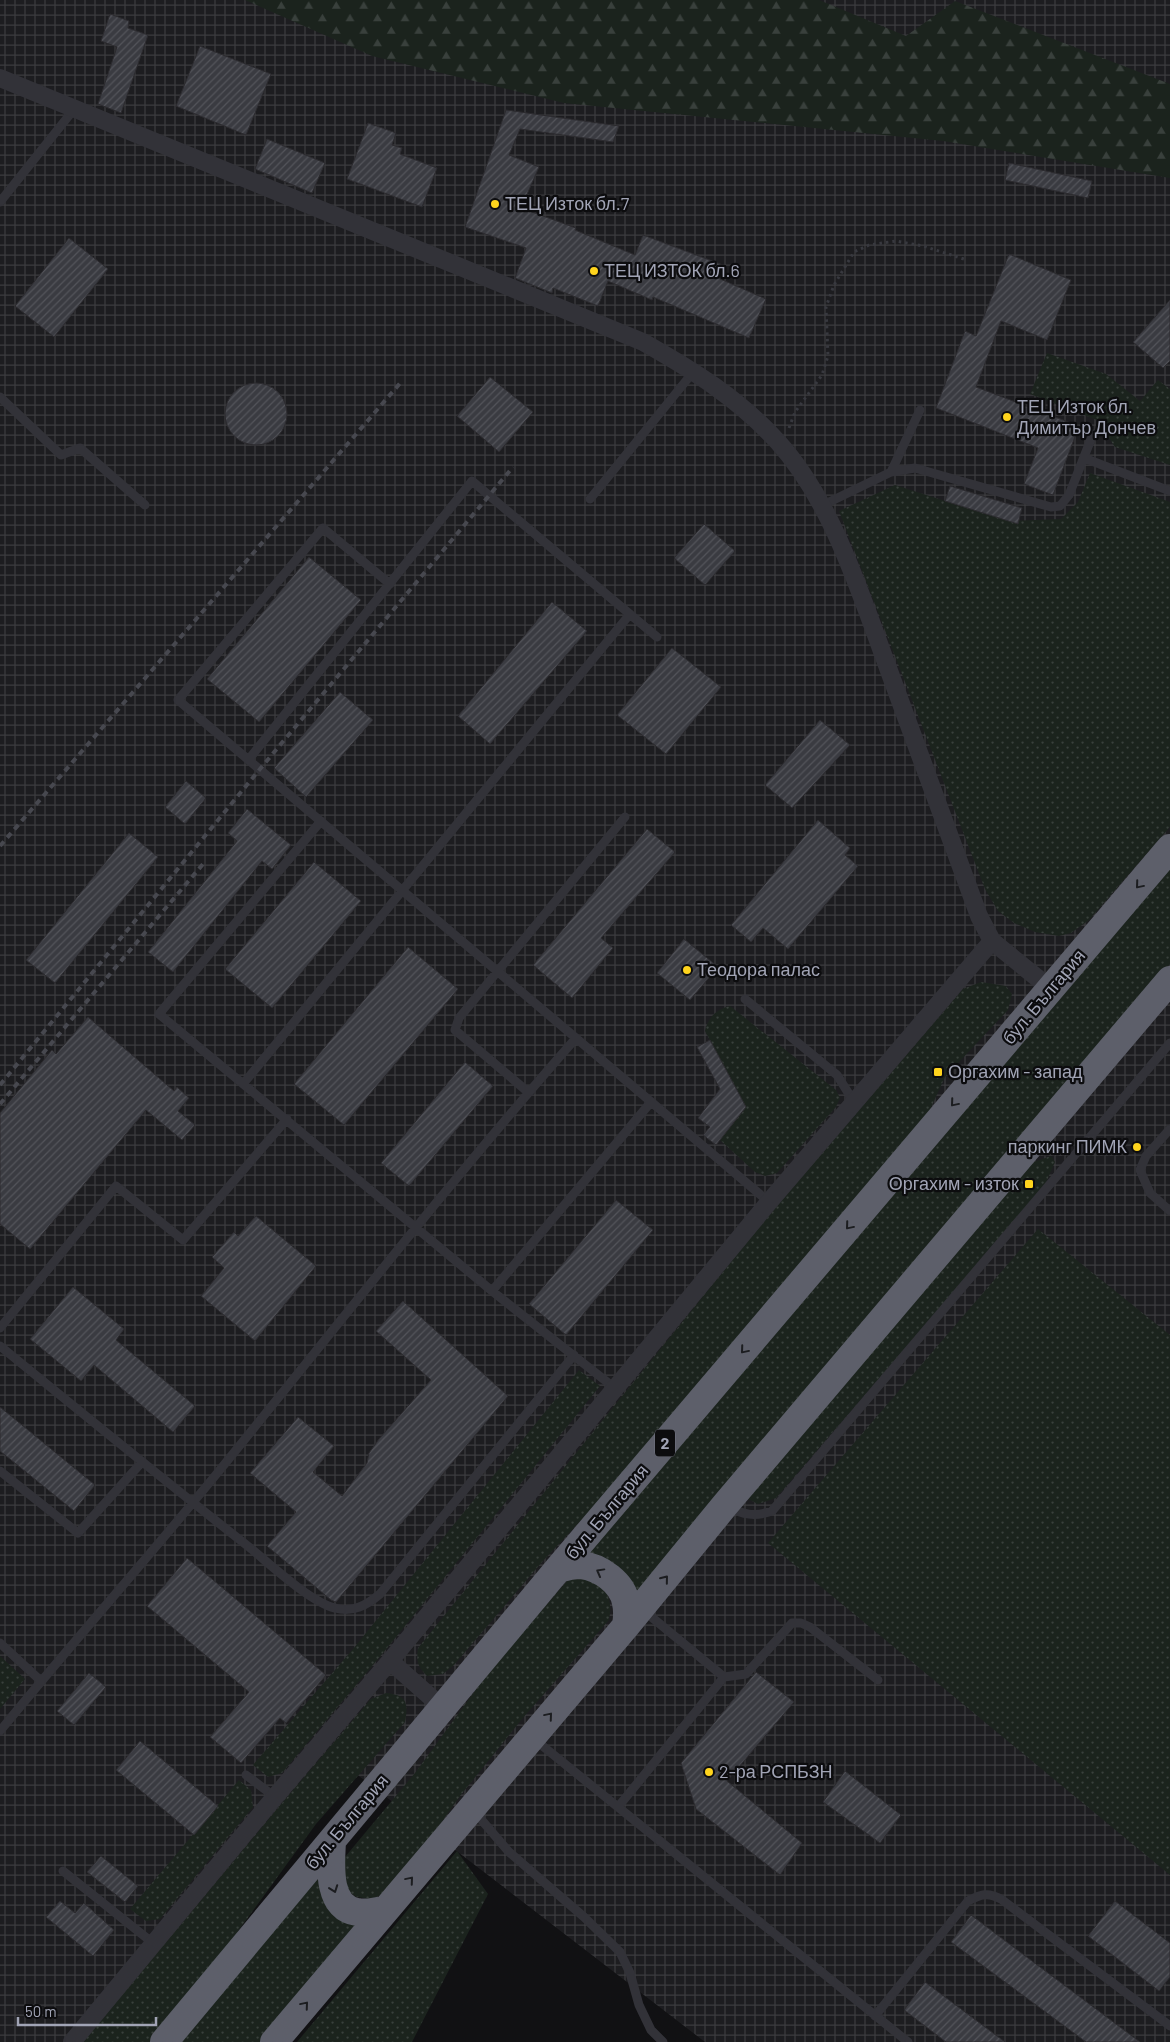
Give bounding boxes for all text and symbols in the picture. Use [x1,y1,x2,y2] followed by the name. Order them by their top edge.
[505,192,630,214] place label: ТЕЦ Изток бл.7
[489,198,501,210] marker: ТЕЦ Изток бл.7
[604,259,740,281] place label: ТЕЦ ИЗТОК бл.6
[588,265,600,277] marker: ТЕЦ ИЗТОК бл.6
[1017,395,1156,438] place label: ТЕЦ Изток бл. Димитър Дончев
[1001,411,1013,423] marker: ТЕЦ Изток бл. Димитър Дончев
[1135,880,1144,889] one-way arrow
[997,944,1089,1048] street label: бул. България
[697,958,820,980] place label: Теодора палас
[681,964,693,976] marker: Теодора палас
[948,1060,1083,1082] place label: Оргахим - запад
[932,1066,944,1078] marker: Оргахим - запад
[951,1097,960,1106] one-way arrow
[1008,1135,1128,1157] place label: паркинг ПИМК
[1131,1141,1143,1153] marker: паркинг ПИМК
[889,1172,1019,1194] place label: Оргахим - изток
[1023,1178,1035,1190] marker: Оргахим - изток
[846,1221,855,1230] one-way arrow
[740,1345,749,1354] one-way arrow
[655,1430,675,1456] road number: 2
[560,1459,652,1563] street label: бул. България
[596,1568,605,1578] one-way arrow
[659,1575,668,1584] one-way arrow
[543,1713,552,1722] one-way arrow
[719,1760,833,1782] place label: 2-ра РСПБЗН
[703,1766,715,1778] marker: 2-ра РСПБЗН
[300,1769,392,1873] street label: бул. България
[404,1877,412,1886] one-way arrow
[328,1884,338,1893] one-way arrow
[18,1994,155,2026] scale bar
[300,2001,309,2010] one-way arrow
[25,2002,57,2020] text: 50 m

